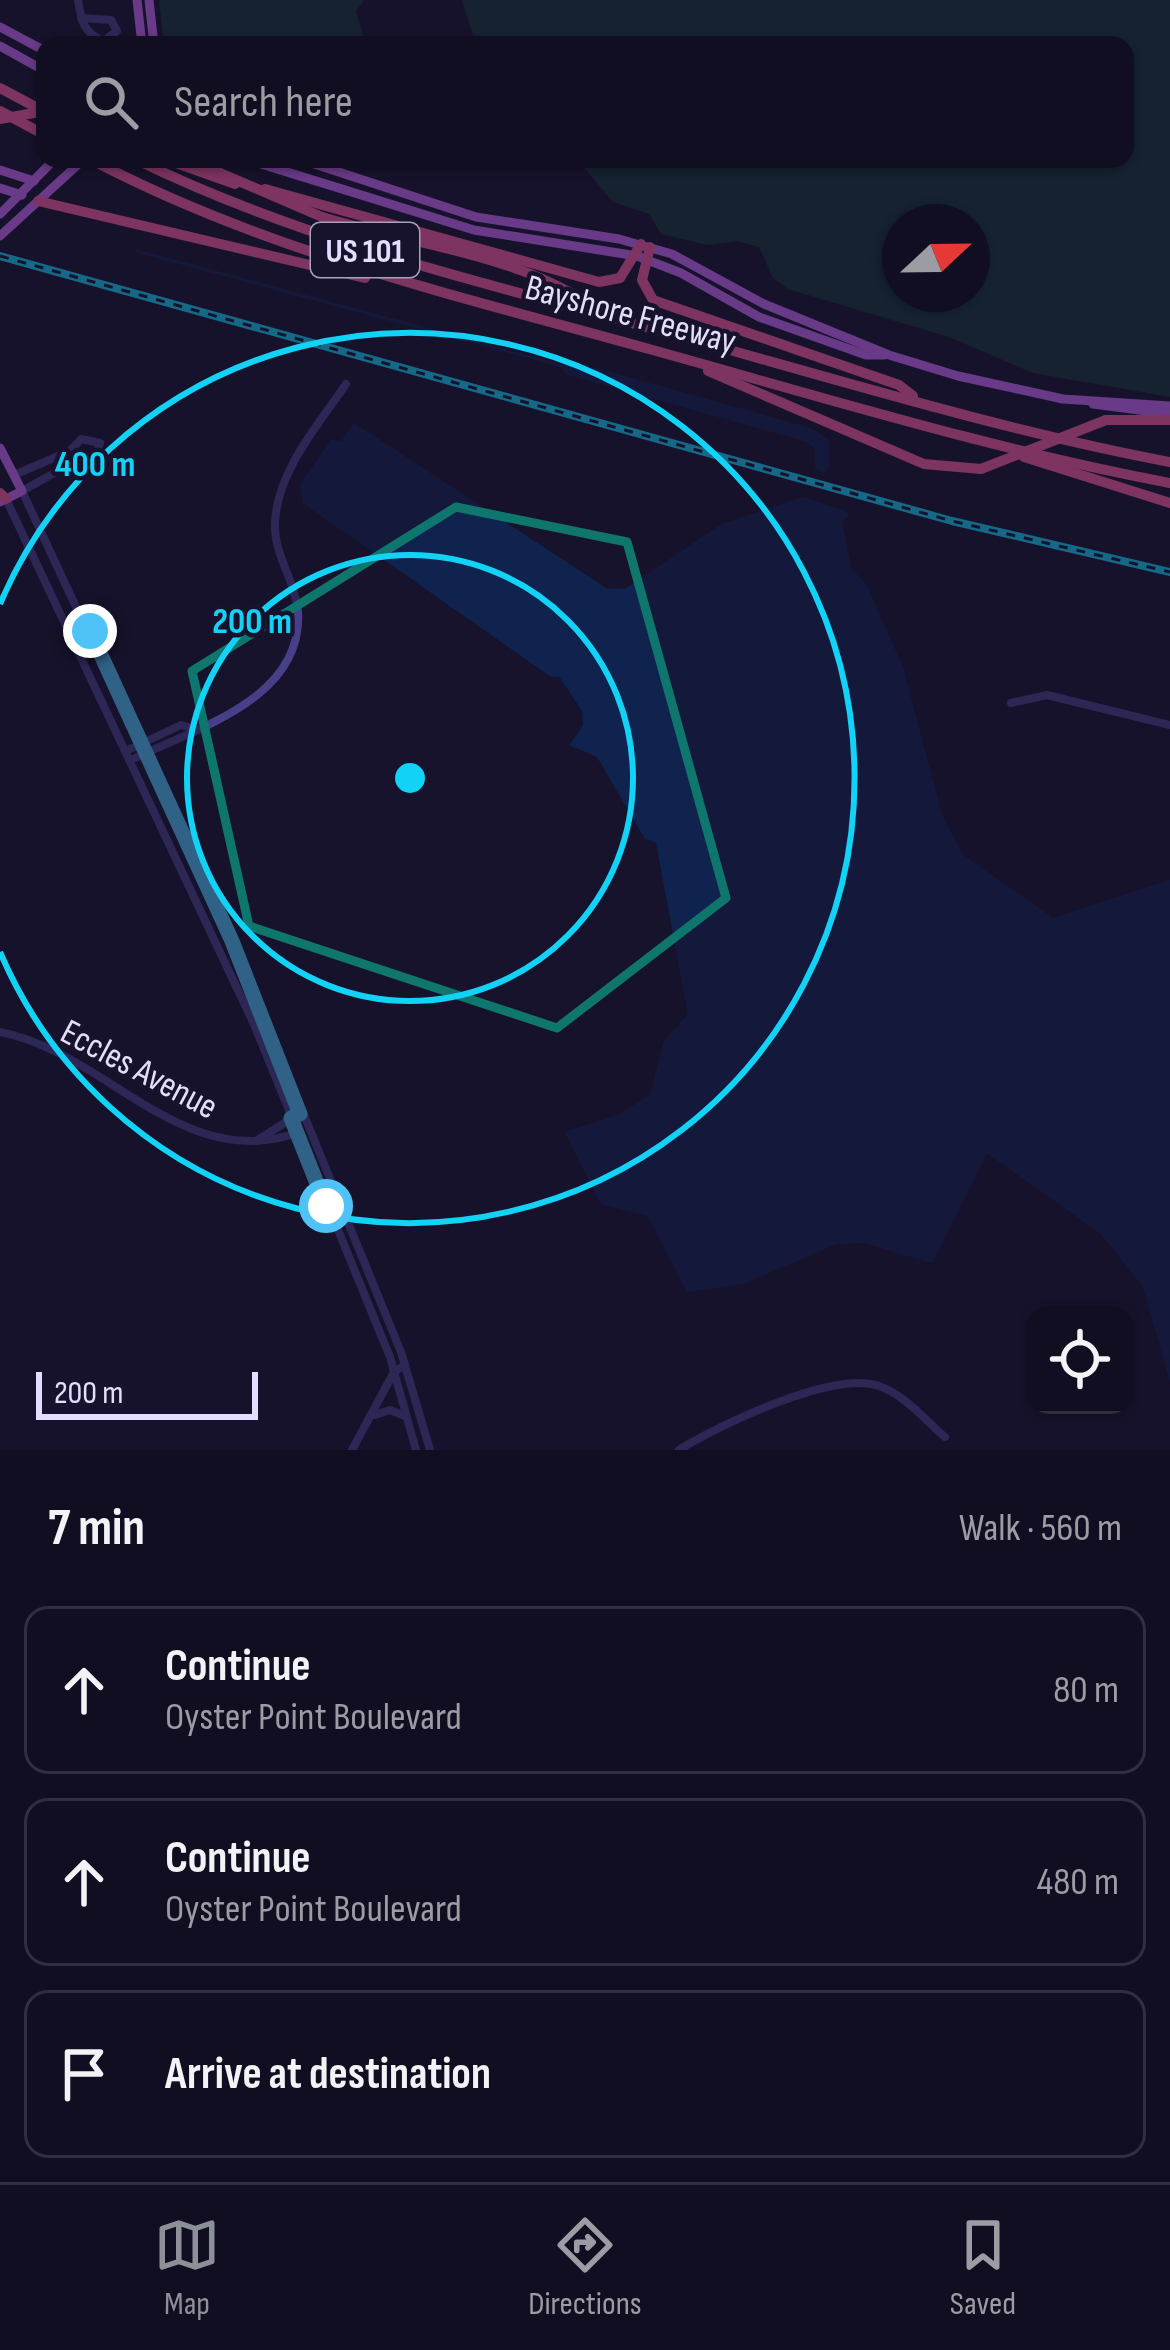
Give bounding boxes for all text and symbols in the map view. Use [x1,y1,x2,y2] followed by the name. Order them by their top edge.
[36,36,1134,168] search box
[78,69,144,135] icon: search
[174,75,353,130] text: Search here
[882,204,990,312] north arrow
[311,223,419,277] road number: US 101
[520,267,740,364] street label: Bayshore Freeway
[55,444,135,487] text: 400 m
[212,601,292,644] text: 200 m
[63,604,117,658] route end
[389,757,431,799] centre of rings
[53,1011,224,1129] street label: Eccles Avenue
[299,1179,353,1233] route start
[1026,1306,1134,1414] map controls
[1026,1306,1134,1414] button: locate
[36,1366,258,1419] scale bar
[54,1373,123,1413] text: 200 m
[48,1498,145,1559] text: 7 min
[959,1505,1122,1552] text: Walk · 560 m
[165,1639,311,1694] text: Continue
[51,1657,117,1723] icon: ahead
[1053,1667,1119,1714] text: 80 m
[165,1694,462,1741] text: Oyster Point Boulevard
[165,1831,311,1886] text: Continue
[51,1849,117,1915] icon: ahead
[1037,1859,1119,1906] text: 480 m
[165,1886,462,1933] text: Oyster Point Boulevard
[51,2041,117,2107] icon: arrive
[165,2047,491,2102] text: Arrive at destination
[154,2212,220,2324] tab: Map
[528,2212,642,2324] tab: Directions
[950,2212,1016,2324] tab: Saved

